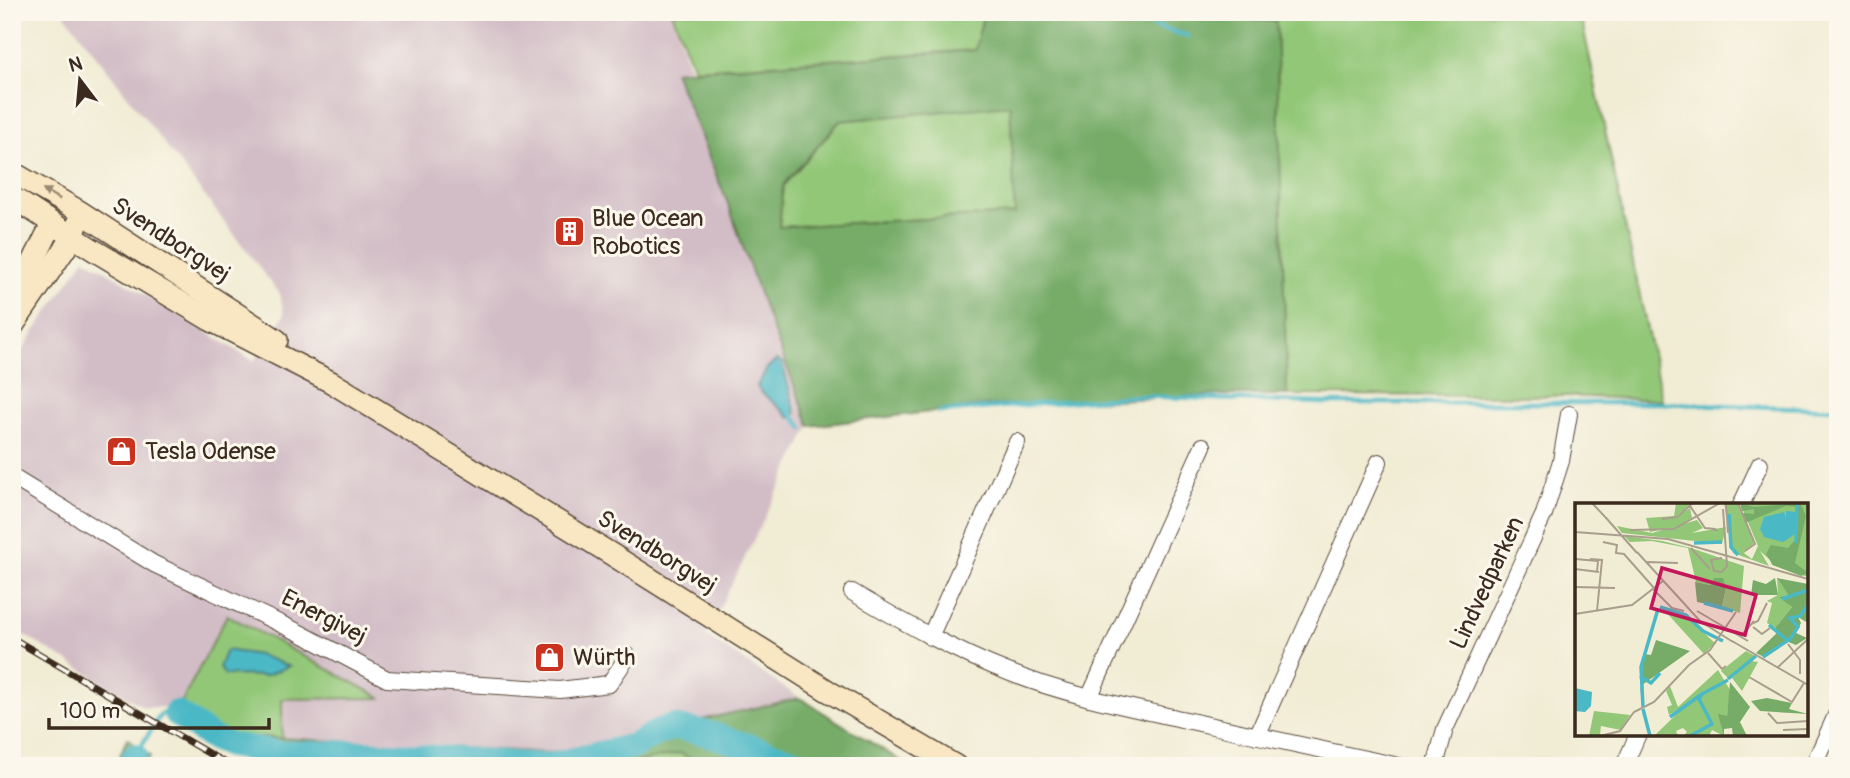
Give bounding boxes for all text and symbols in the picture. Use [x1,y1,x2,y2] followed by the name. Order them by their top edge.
[46,46,116,116] north arrow
[66,51,85,78] text: N
[42,188,61,201] one-way arrow
[107,191,235,289] street label: Svendborgvej
[592,204,704,261] place label: Blue Ocean Robotics
[552,215,586,249] building icon: Blue Ocean Robotics
[105,434,139,468] shop icon: Tesla Odense
[145,437,276,466] place label: Tesla Odense
[1575,503,1808,736] inset map
[592,504,722,600] street label: Svendborgvej
[1444,512,1530,654] street label: Lindvedparken
[277,583,371,651] street label: Energivej
[533,640,567,674] shop icon: Würth
[573,643,635,672] place label: Würth
[49,687,270,731] scale bar
[60,698,120,725] text: 100 m

